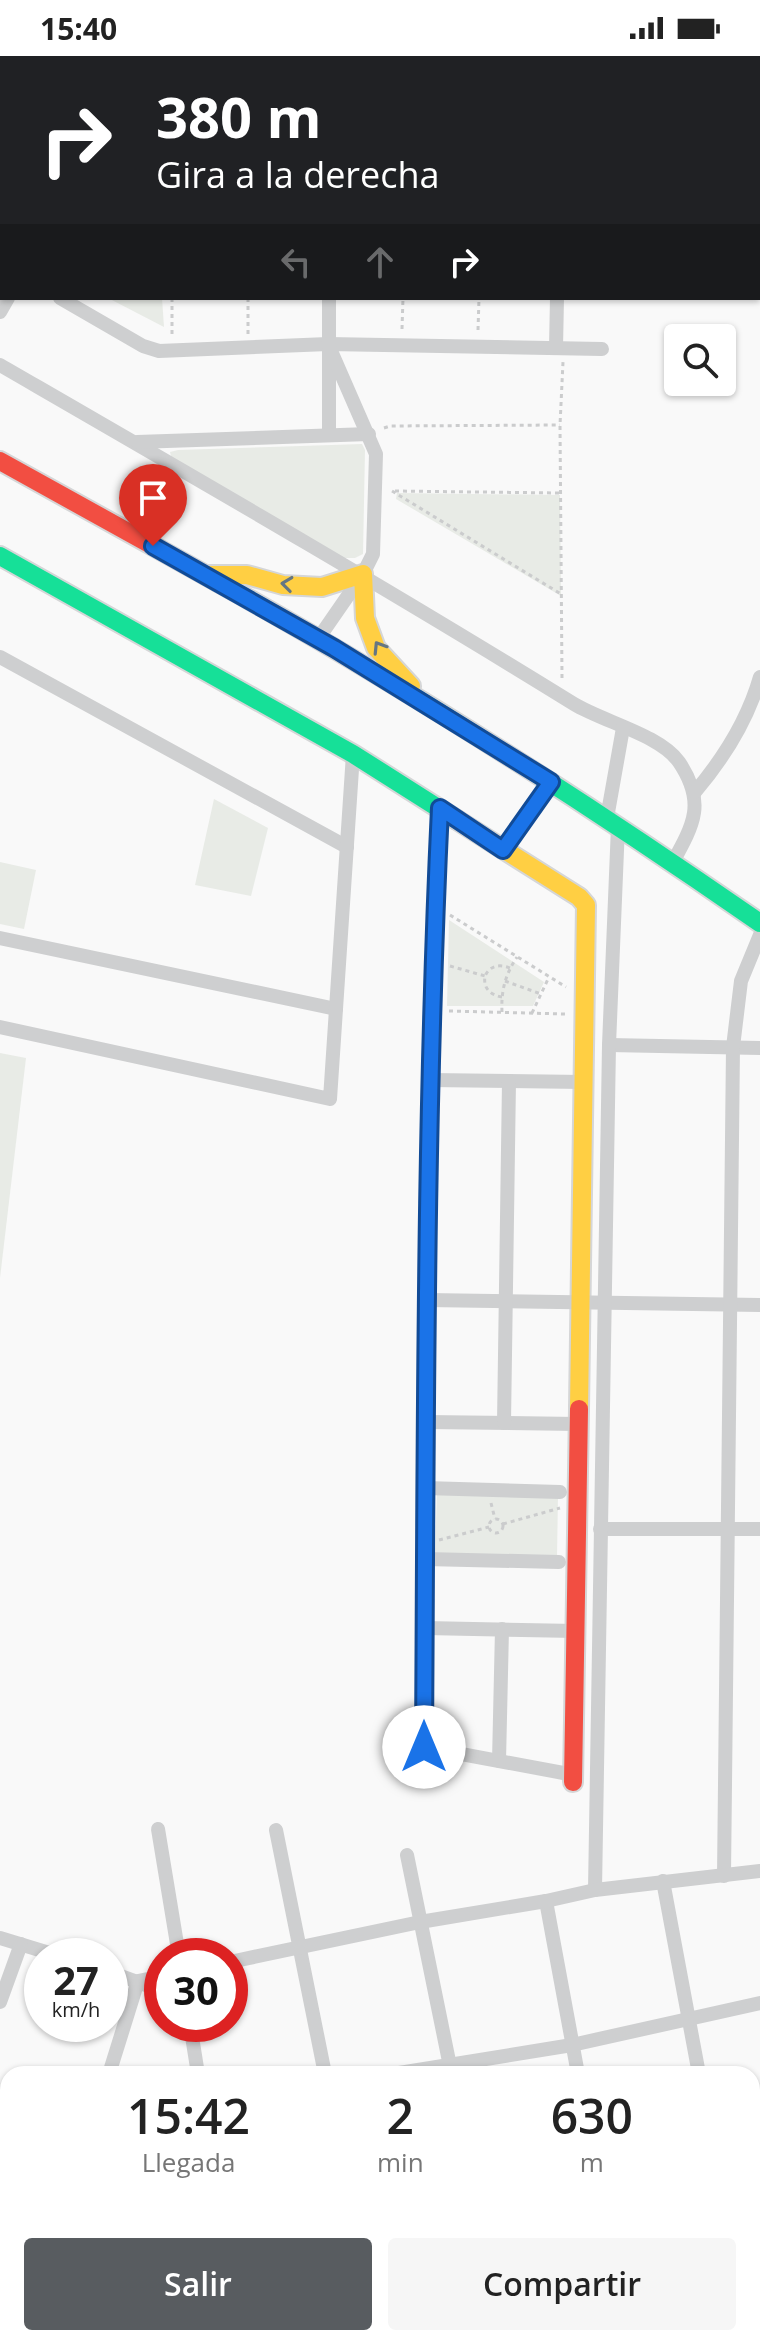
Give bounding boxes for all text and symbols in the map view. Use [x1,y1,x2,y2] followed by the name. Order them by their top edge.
[40,8,117,49] text: 15:40
[156,78,322,154] text: 380 m
[24,88,128,192] icon: right
[156,150,440,199] text: Gira a la derecha
[274,240,318,284] icon: left
[358,240,402,284] icon: ahead
[442,240,486,284] icon: right
[664,324,736,396] map controls
[664,324,736,396] button: search
[119,464,187,546] pin
[131,476,175,520] icon: arrive
[280,576,294,593] one-way arrow
[374,642,389,656] one-way arrow
[382,1705,466,1789] position arrow
[144,1938,248,2042] speed limit sign: 30
[53,1952,99,2007] text: 27
[52,1996,100,2023] text: km/h
[127,2083,250,2148] text: 15:42
[387,2083,414,2148] text: 2
[551,2083,633,2148] text: 630
[142,2144,235,2180] text: Llegada
[377,2144,424,2180] text: min
[580,2144,604,2180] text: m
[24,2238,372,2330] button: Salir
[388,2238,736,2330] button: Compartir

